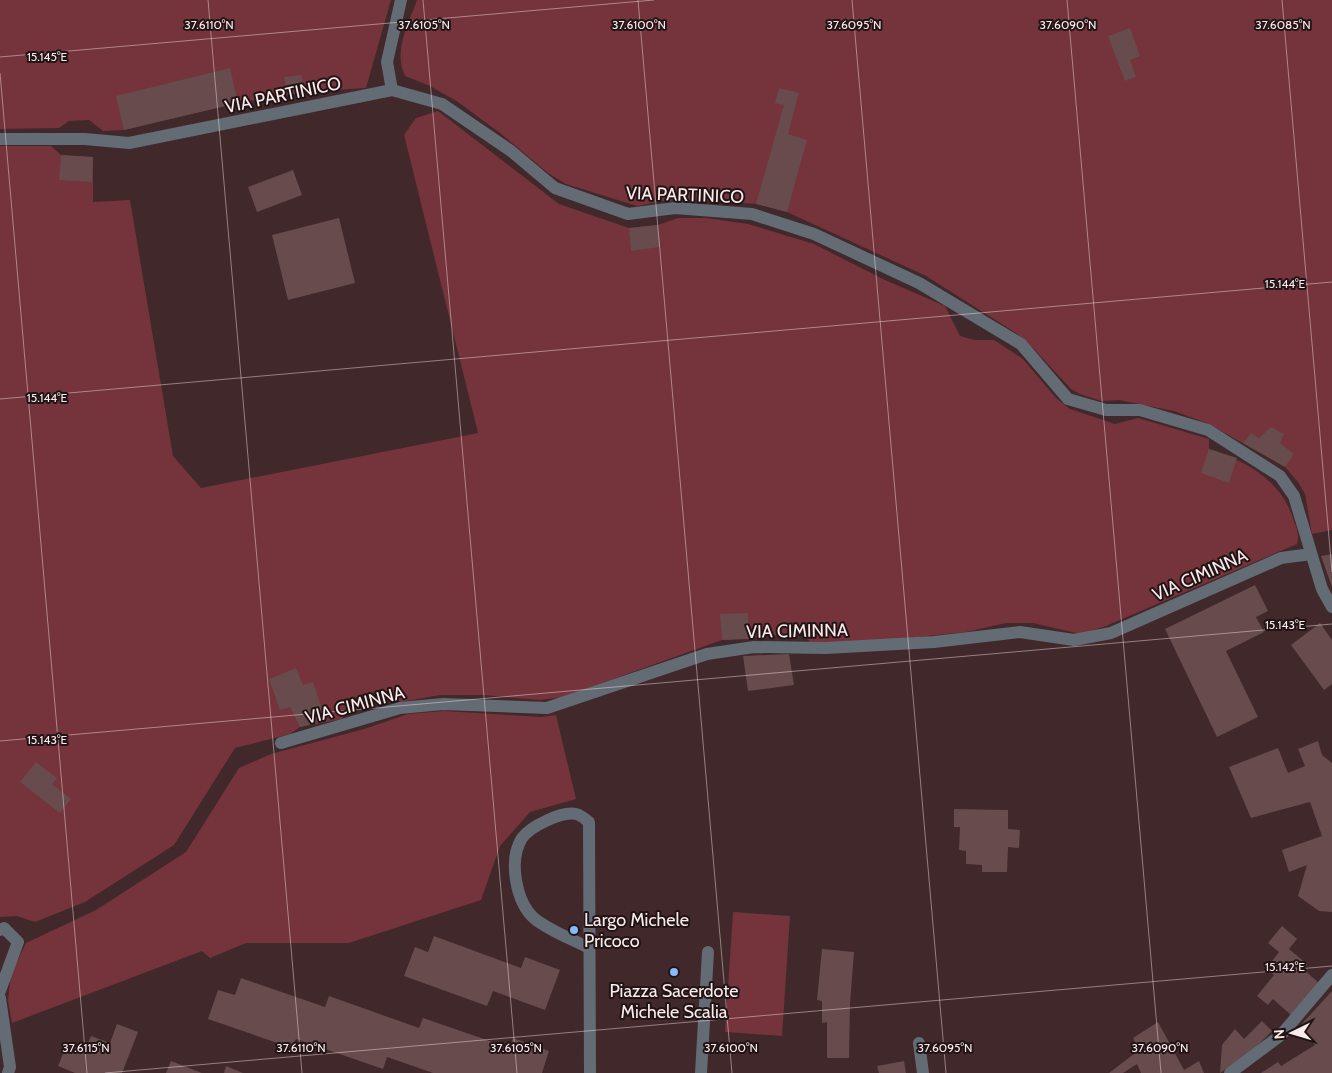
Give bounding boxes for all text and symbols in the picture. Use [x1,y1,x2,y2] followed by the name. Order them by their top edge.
[184,17,234,32] text: 37.6110°N
[398,17,450,32] text: 37.6105°N
[612,17,666,32] text: 37.6100°N
[827,17,882,32] text: 37.6095°N
[1040,17,1096,32] text: 37.6090°N
[1255,17,1311,32] text: 37.6085°N
[27,49,67,64] text: 15.145°E
[223,72,343,118] street label: VIA PARTINICO
[626,182,745,208] street label: VIA PARTINICO
[1265,276,1306,291] text: 15.144°E
[27,390,68,405] text: 15.144°E
[1149,544,1251,606] street label: VIA CIMINNA
[1265,617,1305,632] text: 15.143°E
[746,619,848,643] street label: VIA CIMINNA
[303,681,407,729] street label: VIA CIMINNA
[27,732,67,747] text: 15.143°E
[584,909,689,952] place label: Largo Michele Pricoco
[568,924,580,936] marker: Largo Michele Pricoco
[1265,959,1305,974] text: 15.142°E
[668,966,680,978] marker: Piazza Sacerdote Michele Scalia
[609,980,739,1023] place label: Piazza Sacerdote Michele Scalia
[1267,1008,1317,1058] north arrow
[1270,1028,1288,1040] text: N
[62,1040,110,1055] text: 37.6115°N
[276,1040,326,1055] text: 37.6110°N
[490,1040,542,1055] text: 37.6105°N
[704,1040,758,1055] text: 37.6100°N
[918,1040,973,1055] text: 37.6095°N
[1132,1040,1188,1055] text: 37.6090°N

